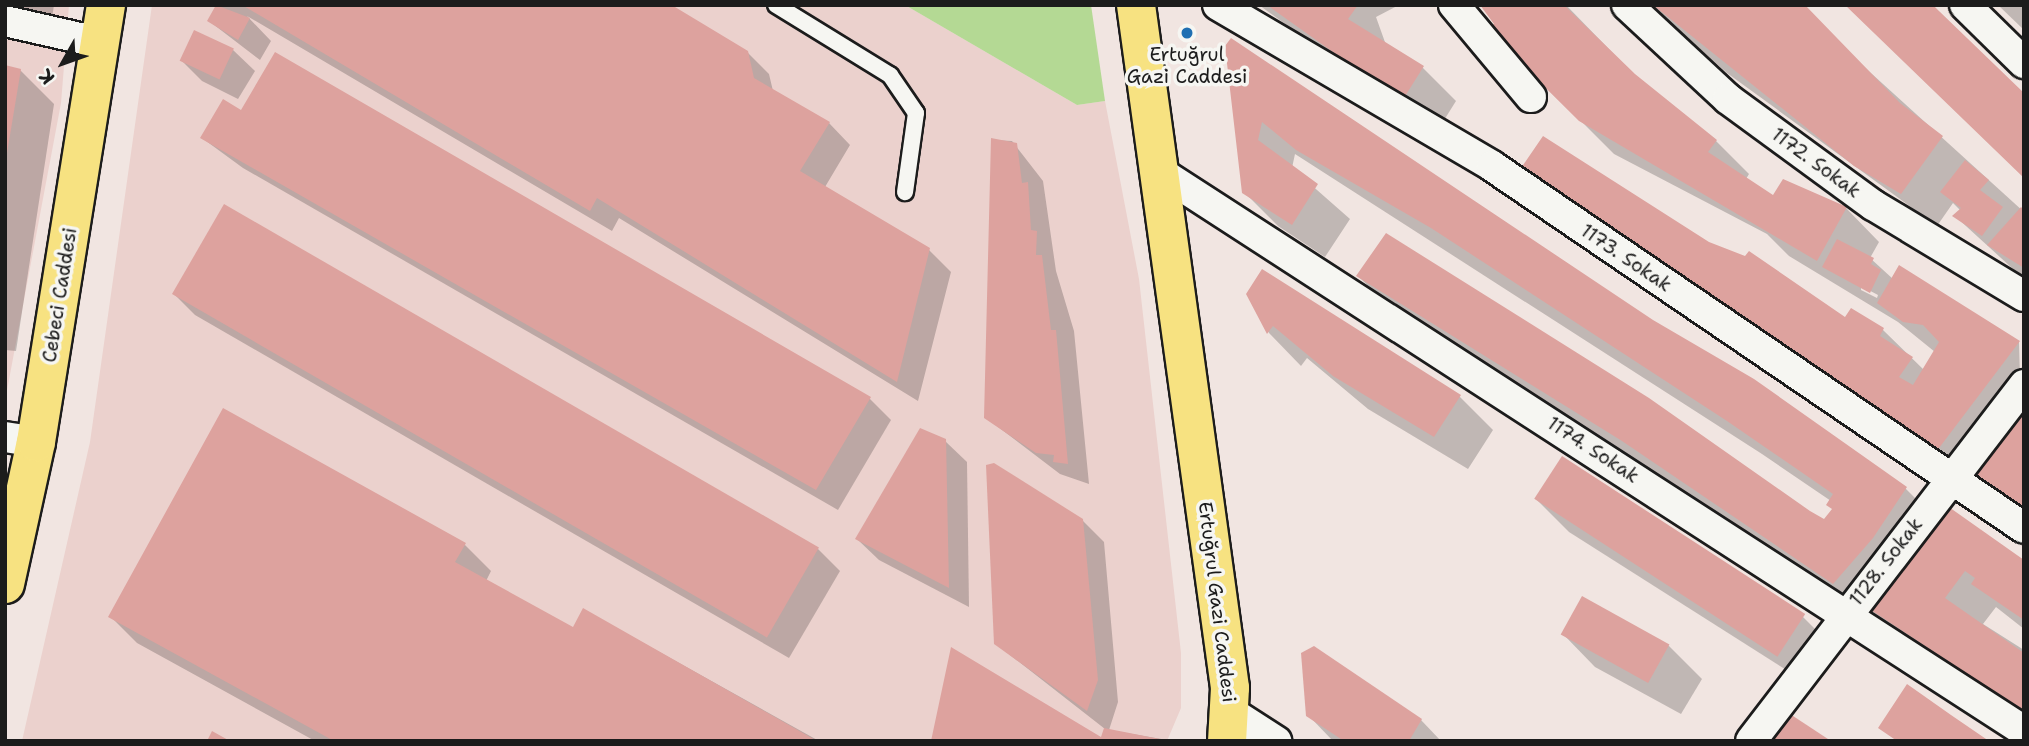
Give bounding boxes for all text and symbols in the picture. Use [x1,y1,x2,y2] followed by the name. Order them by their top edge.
[1179,25,1195,41] marker: Ertuğrul Gazi Caddesi
[28,28,98,98] north arrow
[1127,44,1247,88] place label: Ertuğrul Gazi Caddesi
[33,64,60,90] text: K
[1767,123,1865,203] street label: 1172. Sokak
[1576,219,1676,297] street label: 1173. Sokak
[38,226,82,364] street label: Cebeci Caddesi
[1543,412,1643,488] street label: 1174. Sokak
[1193,500,1241,704] street label: Ertuğrul Gazi Caddesi
[1845,513,1927,611] street label: 1128. Sokak

